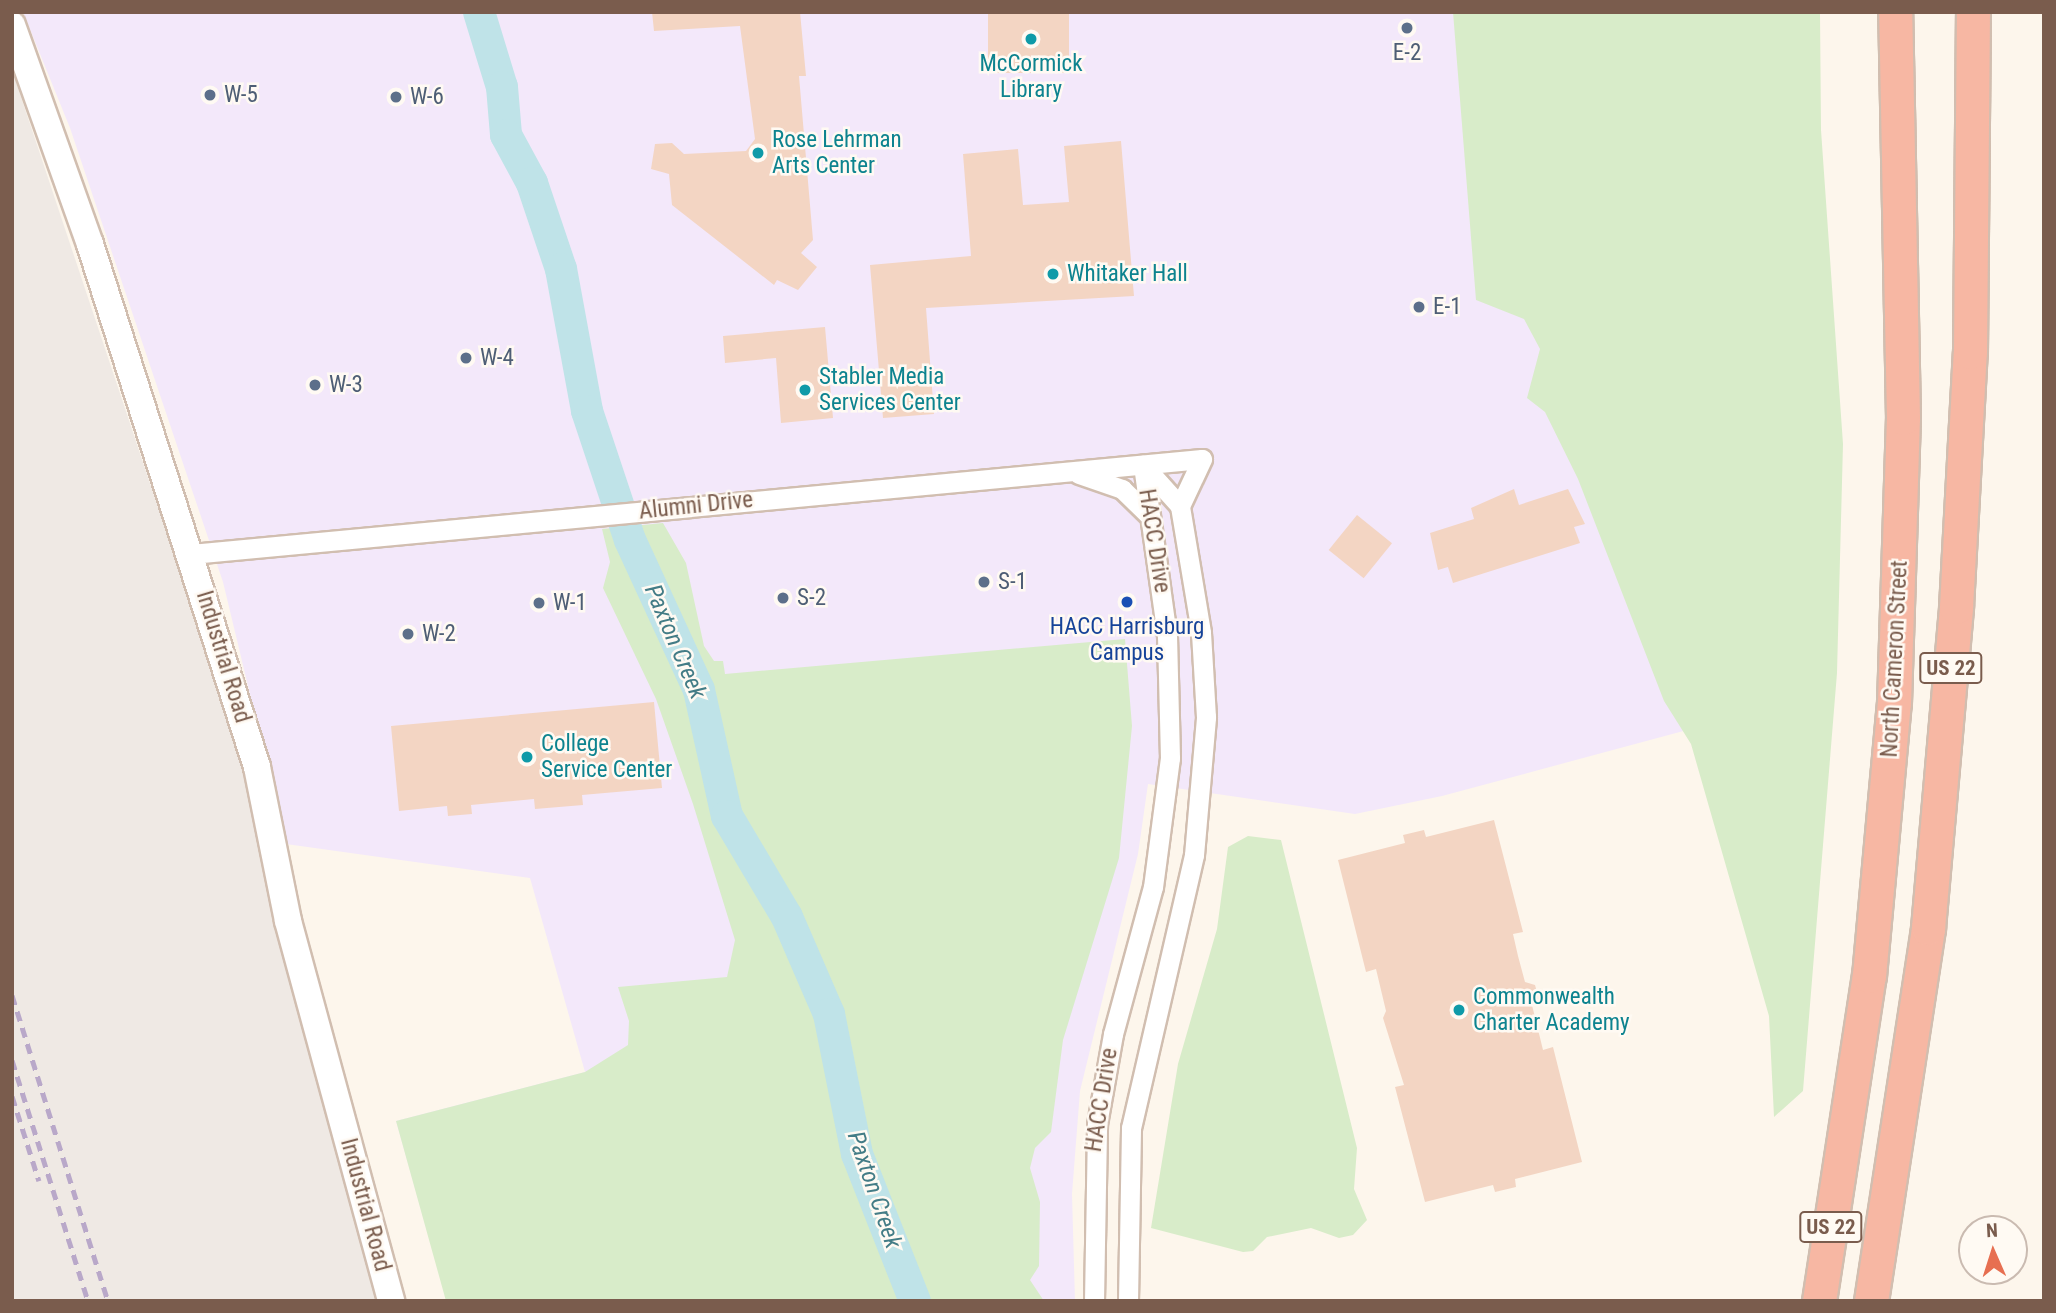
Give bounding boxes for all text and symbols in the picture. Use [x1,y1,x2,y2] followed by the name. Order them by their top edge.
[1399,20,1415,36] marker: E-2
[1023,31,1039,47] marker: McCormick Library
[1393,39,1421,67] place label: E-2
[979,50,1083,104] place label: McCormick Library
[224,81,258,109] place label: W-5
[410,83,444,111] place label: W-6
[202,87,218,103] marker: W-5
[388,89,404,105] marker: W-6
[772,126,902,180] place label: Rose Lehrman Arts Center
[750,145,766,161] marker: Rose Lehrman Arts Center
[1067,260,1188,288] place label: Whitaker Hall
[1045,266,1061,282] marker: Whitaker Hall
[1433,293,1461,321] place label: E-1
[1411,299,1427,315] marker: E-1
[480,344,514,372] place label: W-4
[458,350,474,366] marker: W-4
[819,363,961,417] place label: Stabler Media Services Center
[329,371,363,399] place label: W-3
[307,377,323,393] marker: W-3
[797,382,813,398] marker: Stabler Media Services Center
[638,486,754,526] street label: Alumni Drive
[1132,487,1176,595] street label: HACC Drive
[1876,560,1914,758] street label: North Cameron Street
[998,568,1027,596] place label: S-1
[976,574,992,590] marker: S-1
[638,580,712,704] water label: Paxton Creek
[797,584,826,612] place label: S-2
[190,588,256,726] street label: Industrial Road
[553,589,587,617] place label: W-1
[775,590,791,606] marker: S-2
[1119,594,1135,610] marker: HACC Harrisburg Campus
[531,595,547,611] marker: W-1
[1050,613,1204,667] place label: HACC Harrisburg Campus
[422,620,456,648] place label: W-2
[400,626,416,642] marker: W-2
[1918,650,1984,686] road number: US 22
[541,730,672,784] place label: College Service Center
[519,749,535,765] marker: College Service Center
[1473,983,1630,1037] place label: Commonwealth Charter Academy
[1451,1002,1467,1018] marker: Commonwealth Charter Academy
[1080,1046,1124,1154] street label: HACC Drive
[841,1128,907,1252] water label: Paxton Creek
[334,1135,396,1275] street label: Industrial Road
[1798,1210,1864,1244] road number: US 22
[1958,1215,2028,1285] north arrow
[1986,1219,1998,1242] text: N

